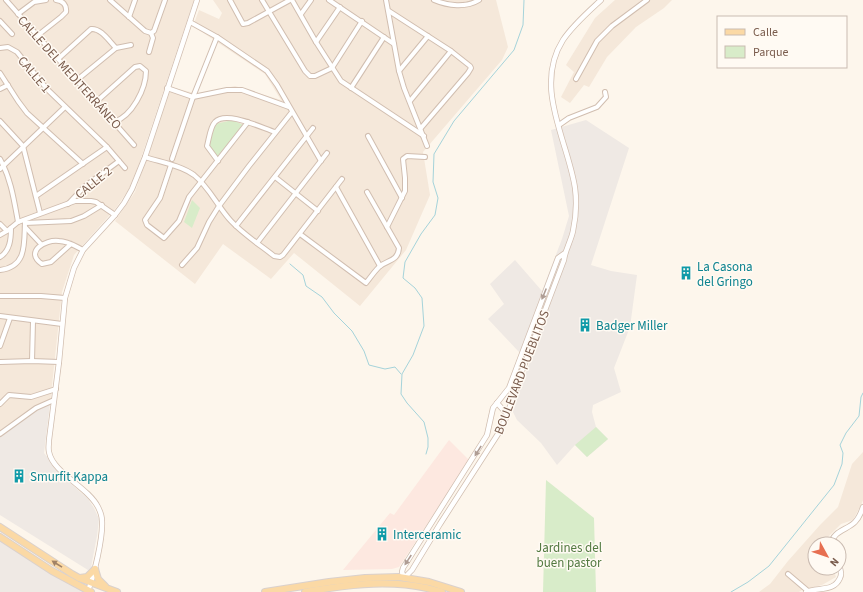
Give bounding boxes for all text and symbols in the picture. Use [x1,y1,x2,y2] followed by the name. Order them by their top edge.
[13,12,125,134] street label: CALLE DEL MEDITERRÁNEO
[717,16,847,68] legend
[753,24,778,41] text: Calle
[753,44,789,61] text: Parque
[14,52,55,97] street label: CALLE 1
[71,162,116,203] street label: CALLE 2
[697,258,753,291] place label: La Casona del Gringo
[678,265,694,281] building icon: La Casona del Gringo
[540,289,546,301] one-way arrow
[490,308,554,437] street label: BOULEVARD PUEBLITOS
[577,317,593,333] building icon: Badger Miller
[596,317,668,335] place label: Badger Miller
[474,445,481,457] one-way arrow
[11,468,27,484] building icon: Smurfit Kappa
[30,468,108,486] place label: Smurfit Kappa
[374,526,390,542] building icon: Interceramic
[393,526,461,544] place label: Interceramic
[807,536,847,576] north arrow
[536,539,602,572] park label: Jardines del buen pastor
[826,554,842,570] text: N
[404,555,412,565] one-way arrow
[51,561,63,568] one-way arrow

